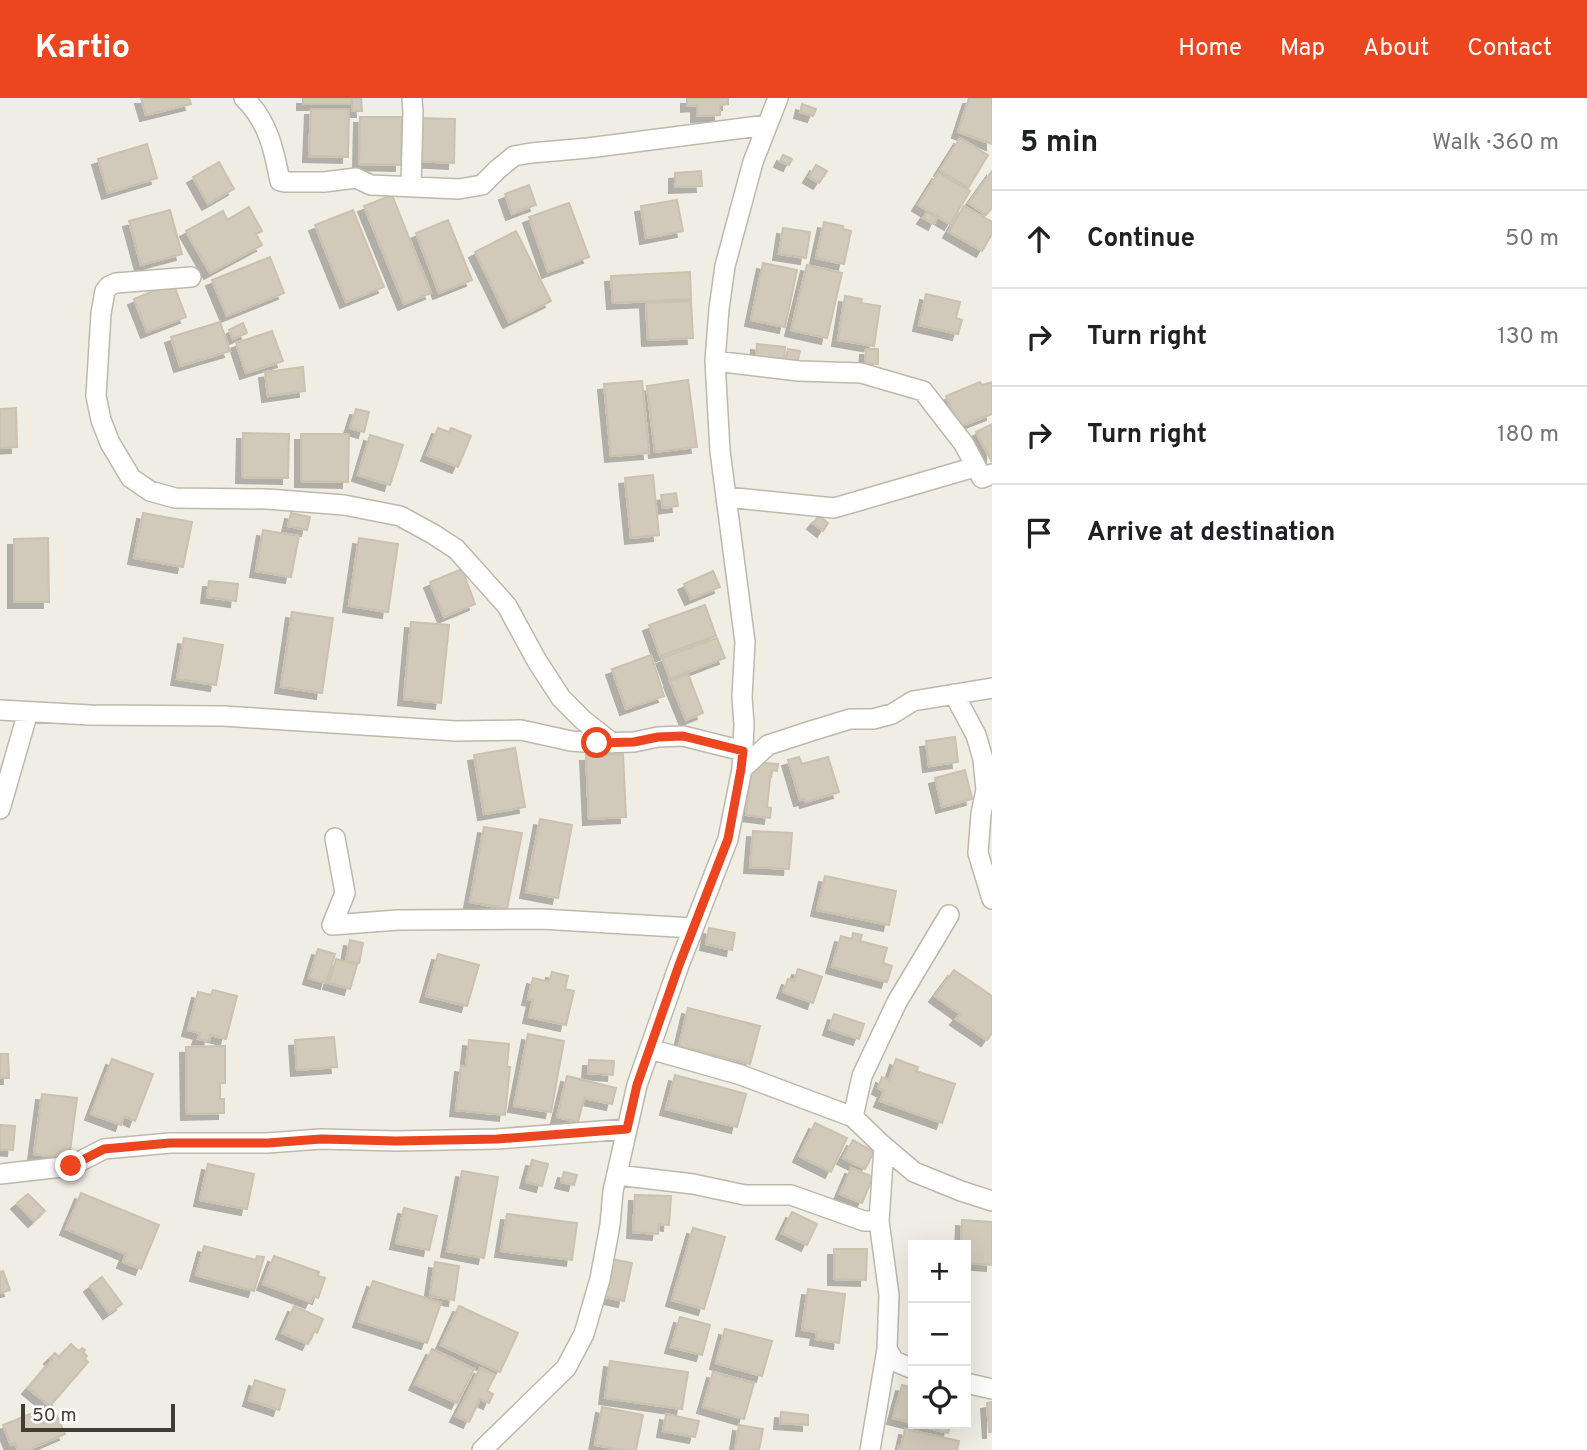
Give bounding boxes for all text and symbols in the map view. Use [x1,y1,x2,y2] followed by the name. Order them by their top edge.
[35,28,130,70] text: Kartio
[1178,34,1242,64] text: Home
[1280,34,1325,64] text: Map
[1363,34,1429,64] text: About
[1467,34,1552,64] text: Contact
[1020,125,1098,162] text: 5 min
[1432,129,1559,158] text: Walk · 360 m
[1020,220,1058,258] icon: ahead
[1087,223,1195,256] text: Continue
[1505,225,1559,254] text: 50 m
[1020,318,1058,356] icon: right
[1087,321,1207,354] text: Turn right
[1497,323,1559,352] text: 130 m
[1020,416,1058,454] icon: right
[1087,419,1207,452] text: Turn right
[1497,421,1559,450] text: 180 m
[1020,514,1058,552] icon: arrive
[1087,517,1335,550] text: Arrive at destination
[581,727,612,758] route start
[55,1150,86,1181] route end
[908,1240,971,1429] map controls
[908,1240,971,1303] button: +
[908,1303,971,1366] button: −
[908,1366,971,1429] button: locate
[21,1401,175,1433] scale bar
[32,1404,77,1428] text: 50 m

